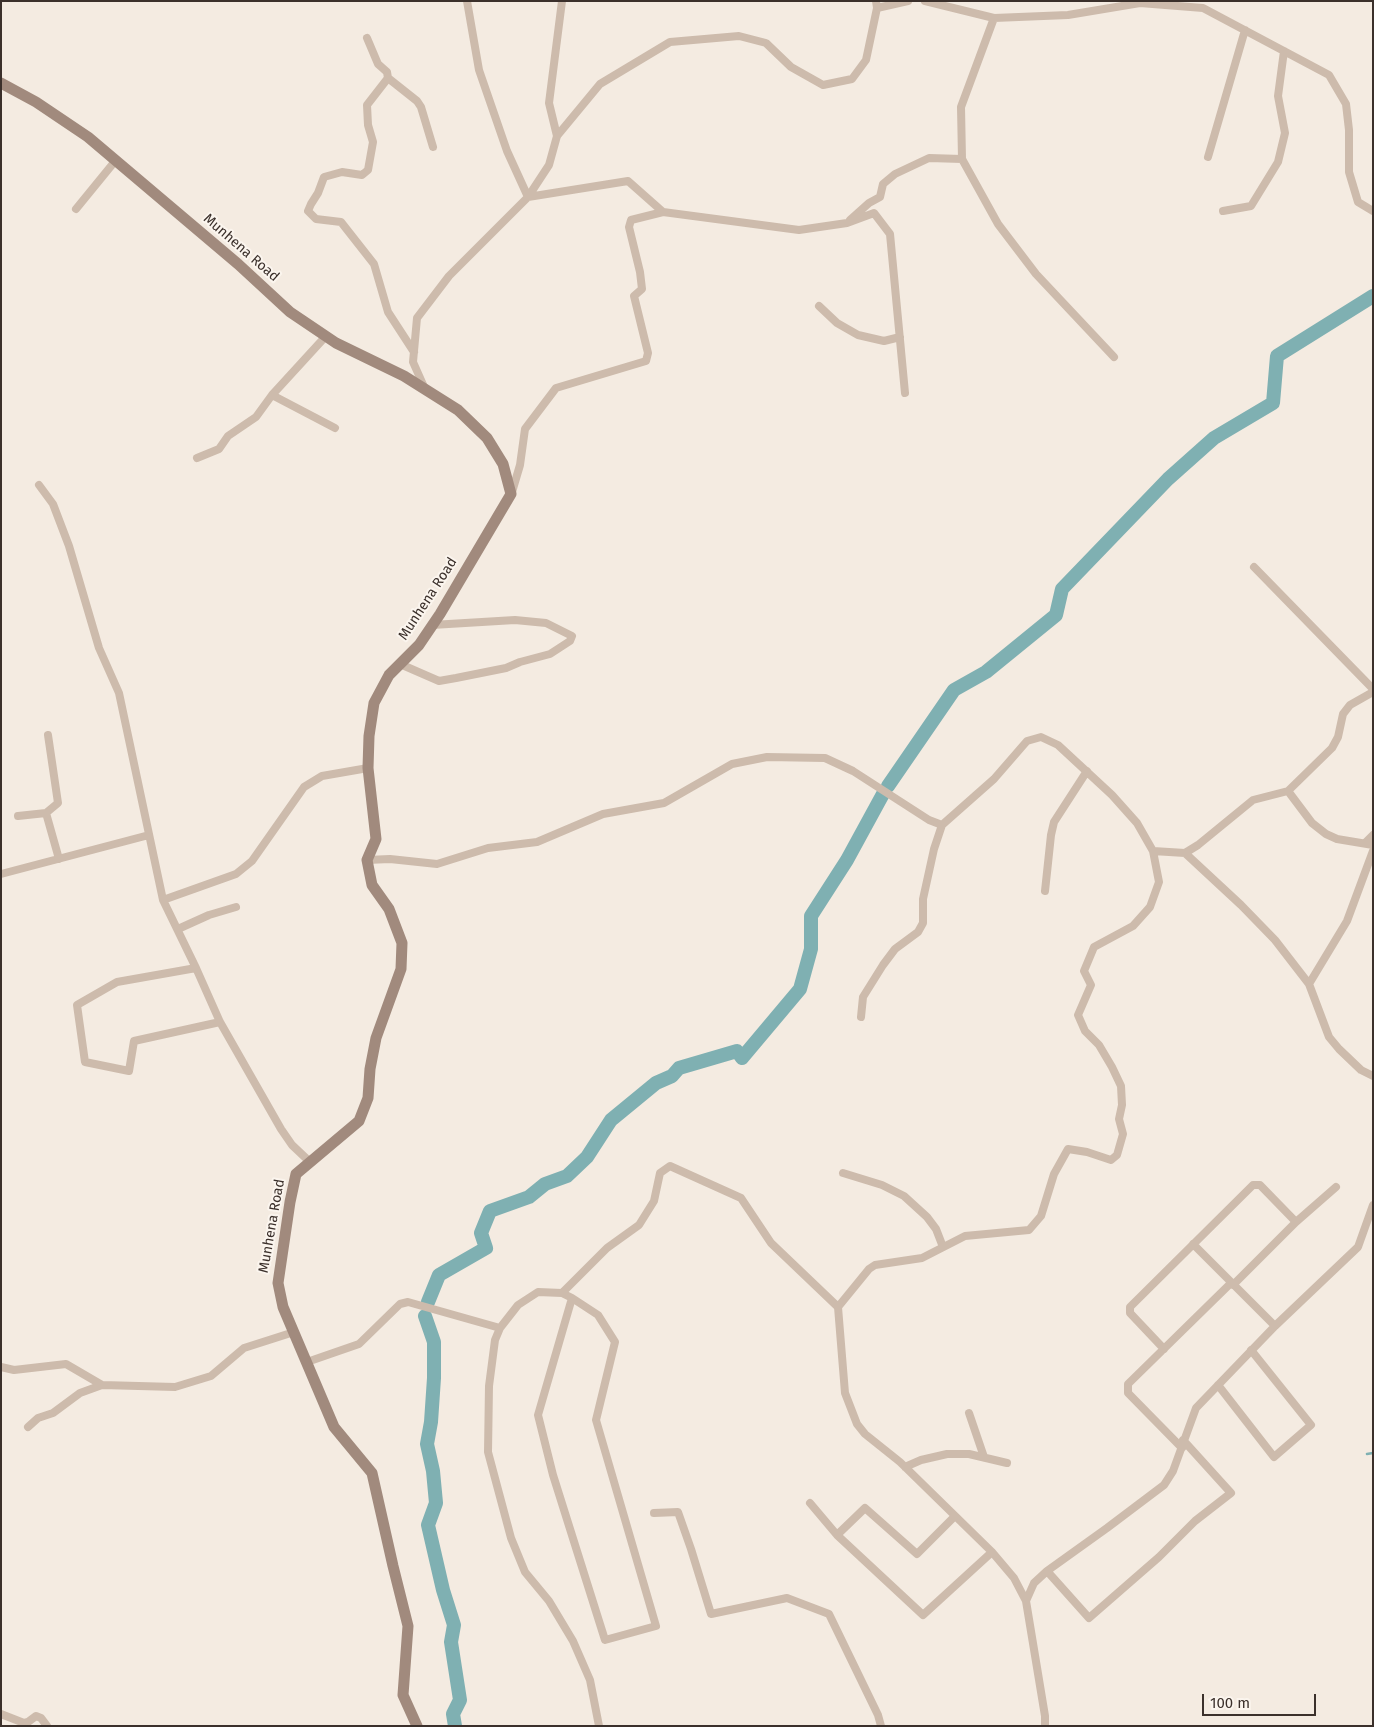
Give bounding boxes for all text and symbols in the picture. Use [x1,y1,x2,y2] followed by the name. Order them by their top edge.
[200,211,282,285] street label: Munhena Road
[395,555,461,643] street label: Munhena Road
[255,1178,289,1274] street label: Munhena Road
[1204,1684,1318,1716] scale bar
[1210,1694,1250,1712] text: 100 m

